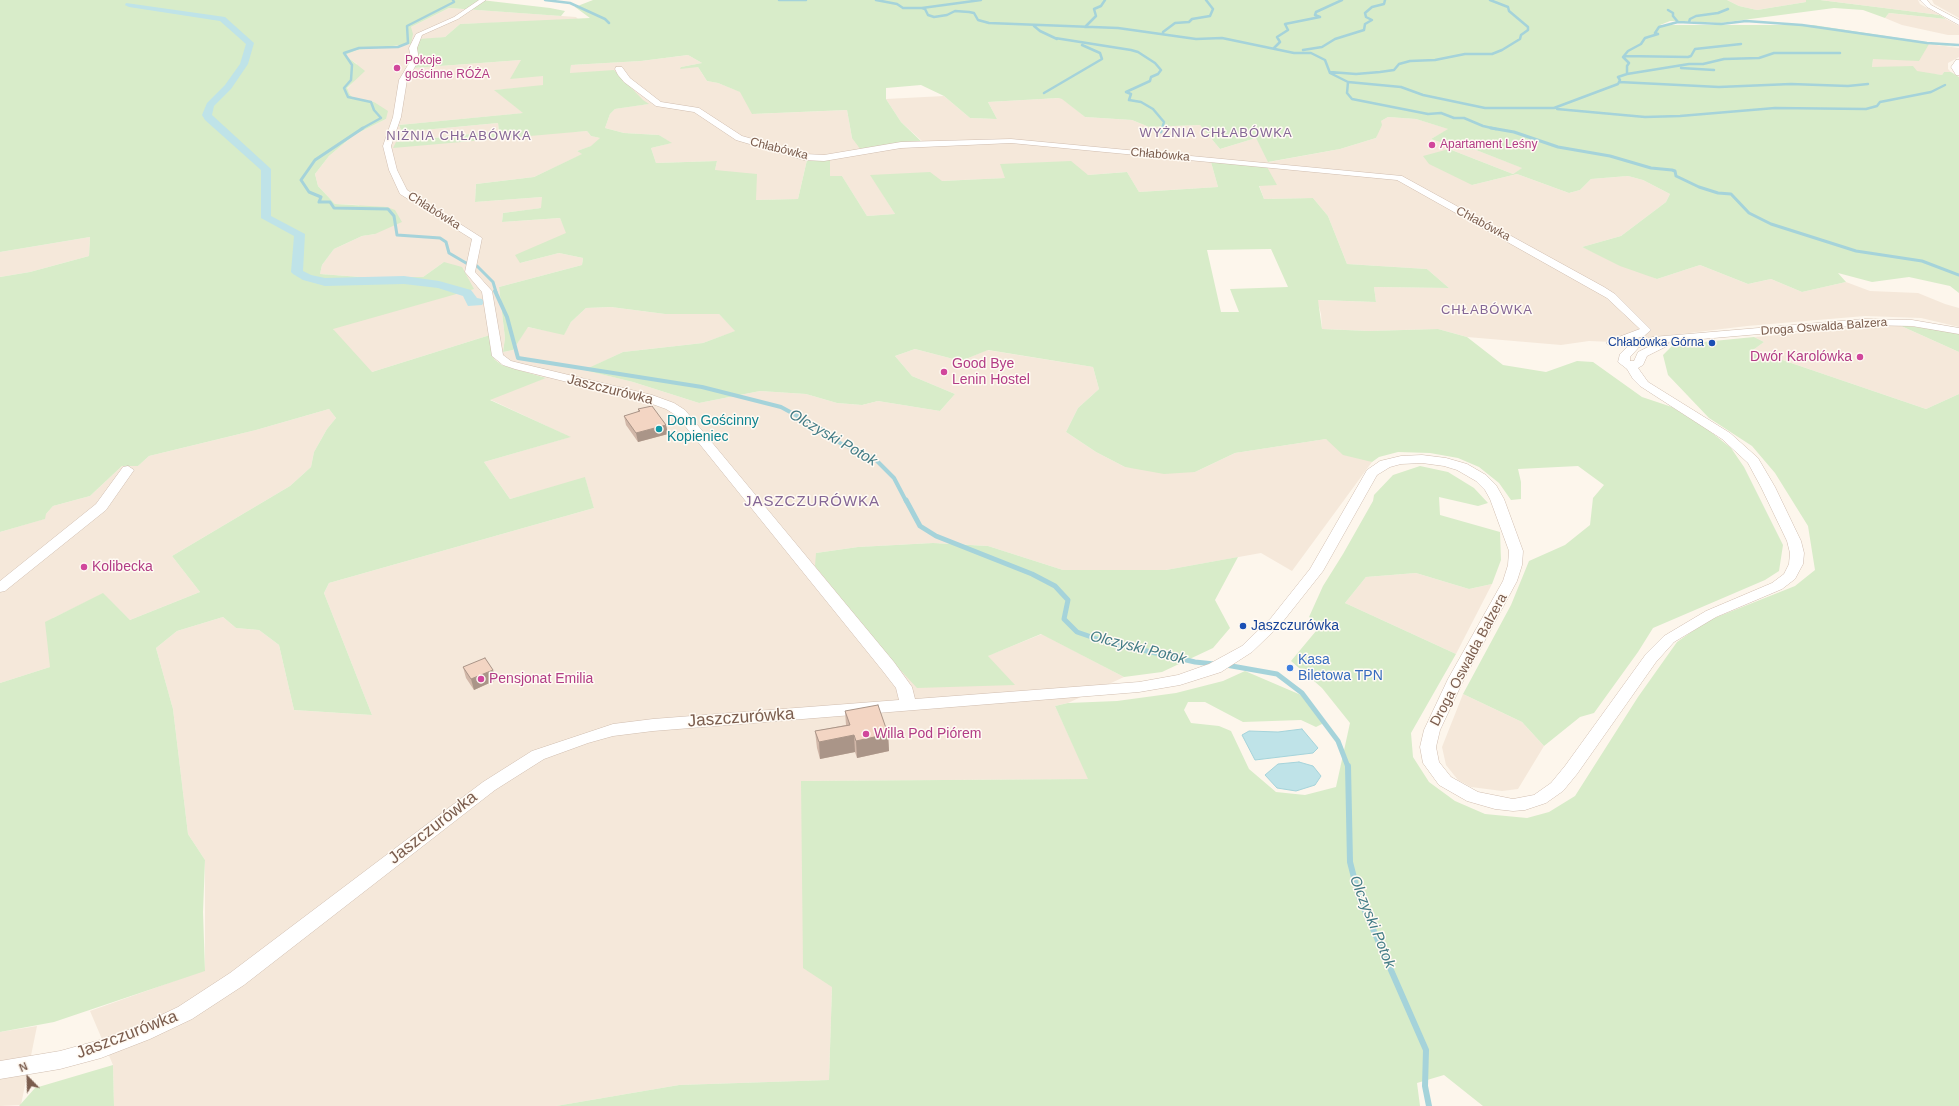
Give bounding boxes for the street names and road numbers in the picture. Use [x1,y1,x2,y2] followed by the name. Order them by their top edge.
[748,135,810,163] street label: Chłabówka
[1130,145,1190,165] street label: Chłabówka
[405,189,463,233] street label: Chłabówka
[1453,204,1513,244] street label: Chłabówka
[1760,315,1888,339] street label: Droga Oswalda Balzera
[565,371,655,409] street label: Jaszczurówka
[1427,591,1511,729] street label: Droga Oswalda Balzera
[687,704,795,732] street label: Jaszczurówka
[385,787,481,869] street label: Jaszczurówka
[74,1006,180,1064] street label: Jaszczurówka

